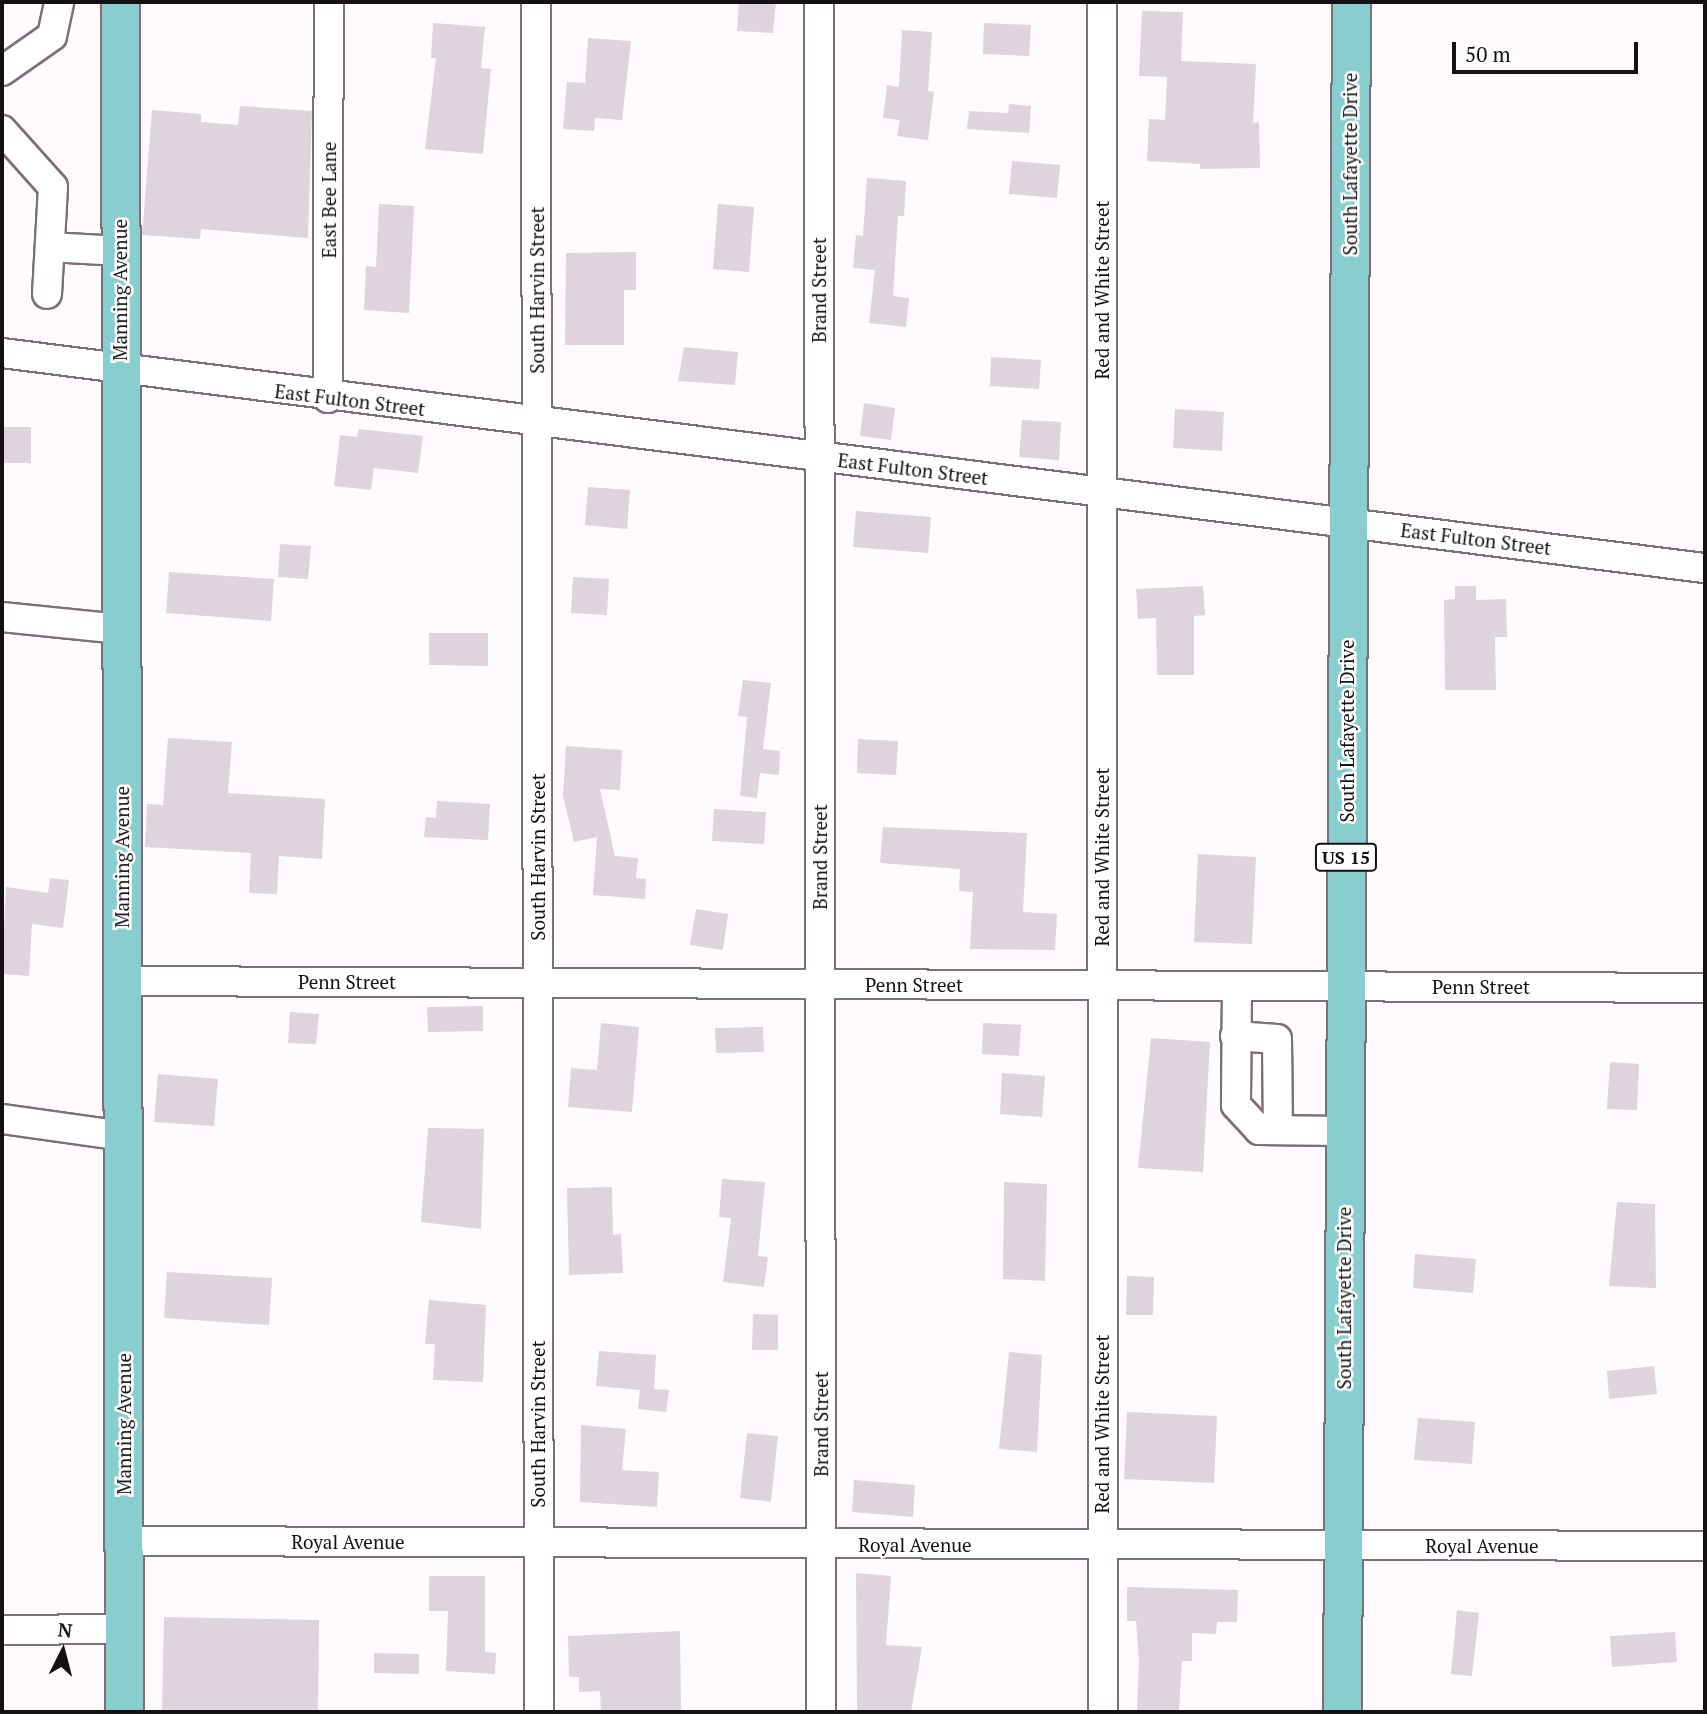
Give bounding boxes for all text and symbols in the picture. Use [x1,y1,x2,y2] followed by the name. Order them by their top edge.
[1455,28,1640,72] scale bar
[1465,40,1511,68] text: 50 m
[1339,73,1361,255] street label: South Lafayette Drive
[318,142,340,258] street label: East Bee Lane
[1091,200,1113,380] street label: Red and White Street
[526,206,548,374] street label: South Harvin Street
[109,219,131,361] street label: Manning Avenue
[808,237,830,343] street label: Brand Street
[273,379,427,421] street label: East Fulton Street
[836,448,990,490] street label: East Fulton Street
[1399,518,1553,560] street label: East Fulton Street
[1336,640,1358,822] street label: South Lafayette Drive
[1091,767,1113,947] street label: Red and White Street
[527,773,549,941] street label: South Harvin Street
[111,786,133,928] street label: Manning Avenue
[809,804,831,910] street label: Brand Street
[1314,842,1378,872] road number: US 15
[298,971,396,993] street label: Penn Street
[865,974,963,996] street label: Penn Street
[1432,976,1530,998] street label: Penn Street
[1333,1207,1355,1389] street label: South Lafayette Drive
[1091,1334,1113,1514] street label: Red and White Street
[527,1340,549,1508] street label: South Harvin Street
[113,1353,135,1495] street label: Manning Avenue
[810,1371,832,1477] street label: Brand Street
[291,1531,405,1553] street label: Royal Avenue
[858,1534,972,1556] street label: Royal Avenue
[1425,1535,1539,1557] street label: Royal Avenue
[28,1616,98,1686] north arrow
[57,1616,74,1643] text: N

